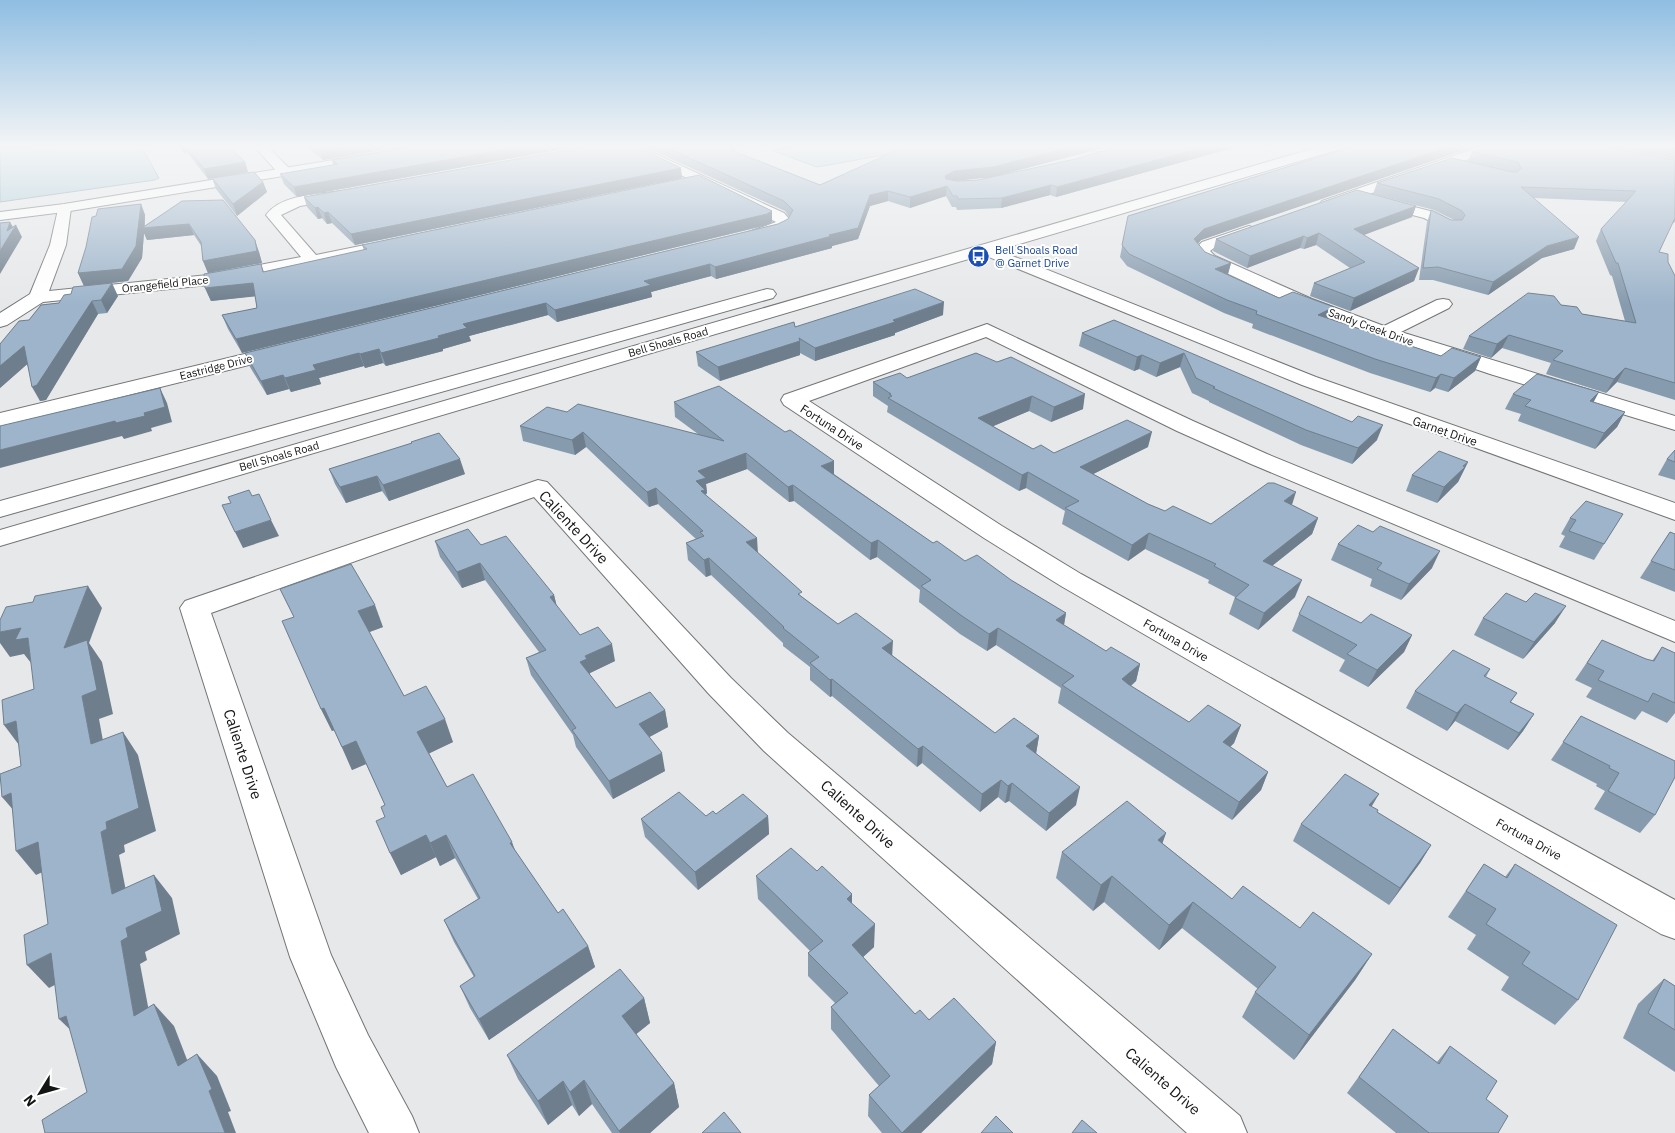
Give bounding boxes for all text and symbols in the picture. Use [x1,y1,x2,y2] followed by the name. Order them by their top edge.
[995,243,1078,270] place label: Bell Shoals Road @ Garnet Drive
[967,244,991,268] bus stop icon: Bell Shoals Road @ Garnet Drive
[121,272,209,296] street label: Orangefield Place
[1326,305,1416,349] street label: Sandy Creek Drive
[626,324,710,360] street label: Bell Shoals Road
[178,351,254,383] street label: Eastridge Drive
[798,401,867,453] street label: Fortuna Drive
[1411,413,1480,449] street label: Garnet Drive
[237,438,321,474] street label: Bell Shoals Road
[535,486,613,568] street label: Caliente Drive
[1141,615,1212,665] street label: Fortuna Drive
[219,706,267,802] street label: Caliente Drive
[817,776,899,852] street label: Caliente Drive
[1494,815,1565,863] street label: Fortuna Drive
[1121,1043,1205,1119] street label: Caliente Drive
[15,1068,65,1118] north arrow
[19,1091,40,1110] text: N

